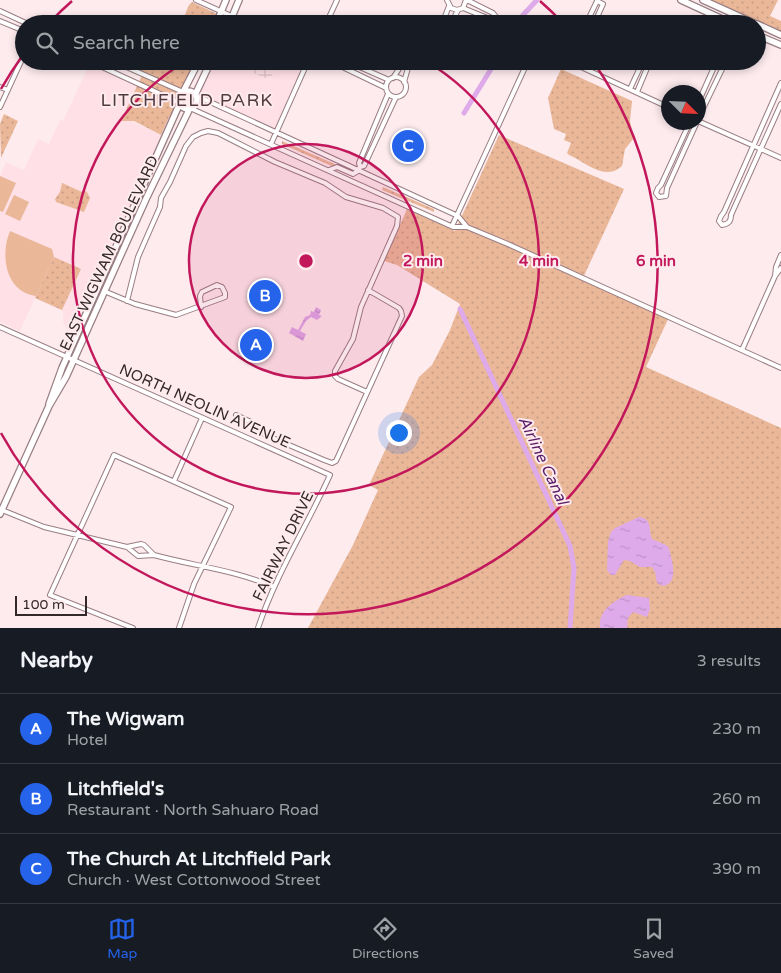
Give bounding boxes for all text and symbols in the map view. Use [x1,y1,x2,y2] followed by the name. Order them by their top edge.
[15,15,766,70] search box
[33,29,61,57] icon: search
[73,32,180,54] text: Search here
[661,85,706,130] north arrow
[101,89,273,111] district label: LITCHFIELD PARK
[392,127,424,165] pin: C
[56,153,162,353] street label: EAST WIGWAM BOULEVARD
[297,252,315,270] centre of rings
[403,252,443,270] text: 2 min
[519,252,559,270] text: 4 min
[636,252,676,270] text: 6 min
[249,277,281,315] pin: B
[240,326,272,364] pin: A
[117,360,293,452] street label: NORTH NEOLIN AVENUE
[514,413,573,510] water label: Airline Canal
[386,420,412,446] your location
[249,488,317,604] street label: FAIRWAY DRIVE
[15,593,88,616] scale bar
[22,596,65,613] text: 100 m
[20,648,93,673] text: Nearby
[697,651,761,671] text: 3 results
[67,708,185,730] text: The Wigwam
[30,719,42,739] text: A
[712,719,761,739] text: 230 m
[67,730,108,750] text: Hotel
[67,778,164,800] text: Litchfield's
[30,789,42,809] text: B
[712,789,761,809] text: 260 m
[67,800,319,820] text: Restaurant · North Sahuaro Road
[67,848,331,870] text: The Church At Litchfield Park
[30,859,42,879] text: C
[712,859,761,879] text: 390 m
[67,870,321,890] text: Church · West Cottonwood Street
[107,915,137,962] tab: Map
[352,915,419,962] tab: Directions
[633,915,674,962] tab: Saved

